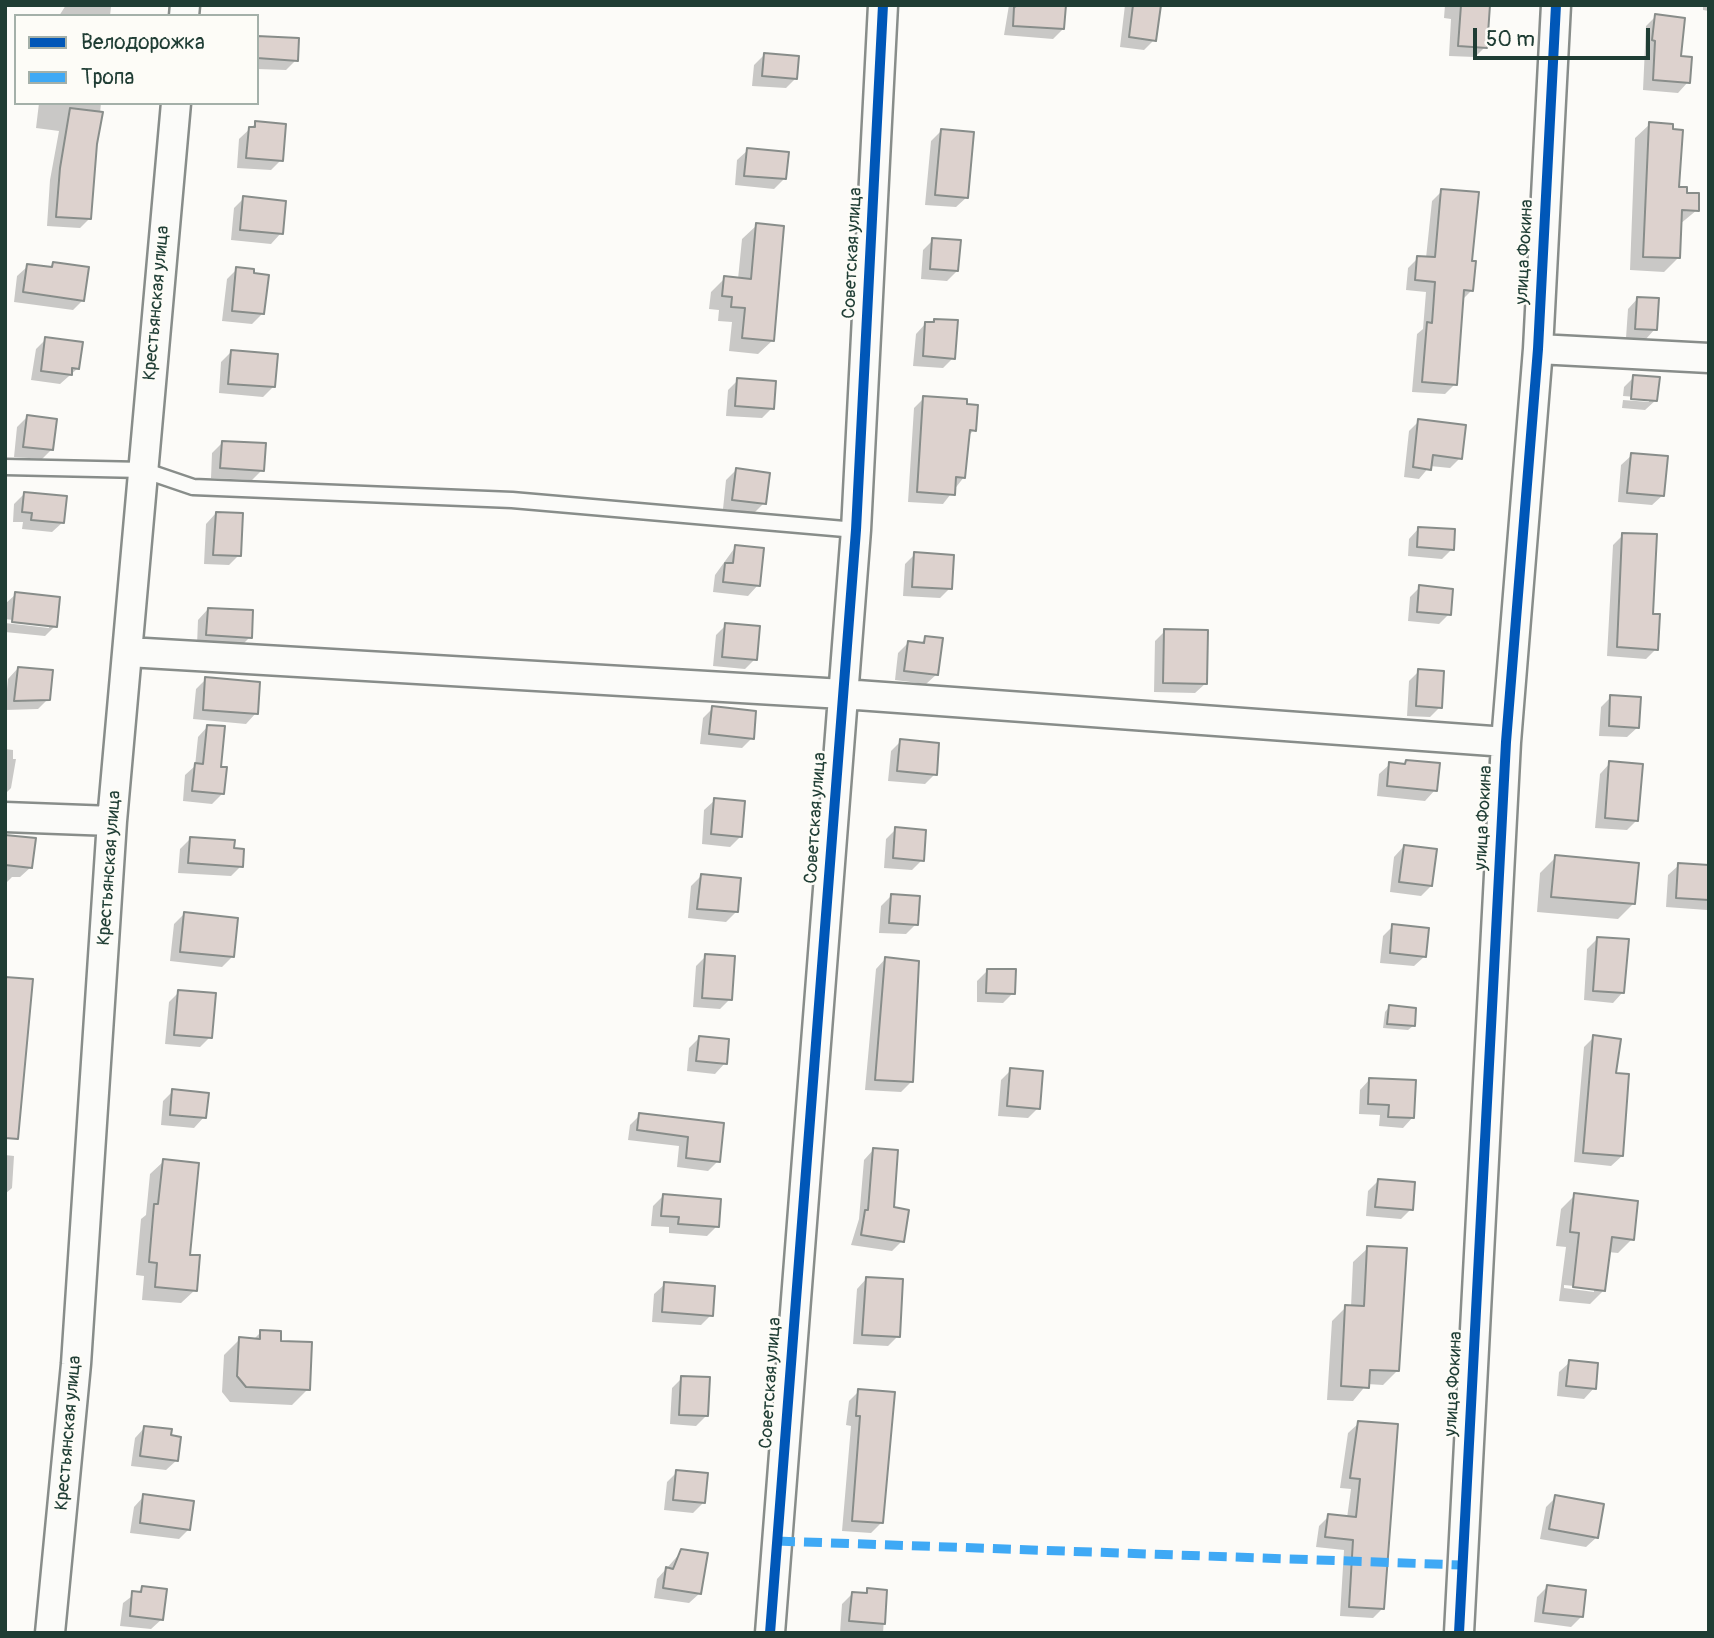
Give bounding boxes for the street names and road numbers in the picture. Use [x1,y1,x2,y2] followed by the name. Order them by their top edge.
[839,187,867,319] street label: Советская улица
[1511,199,1539,305] street label: улица Фокина
[139,225,175,381] street label: Крестьянская улица
[801,752,831,884] street label: Советская улица
[1470,765,1498,871] street label: улица Фокина
[94,790,126,946] street label: Крестьянская улица
[756,1317,786,1449] street label: Советская улица
[1440,1331,1468,1437] street label: улица Фокина
[51,1355,87,1511] street label: Крестьянская улица

